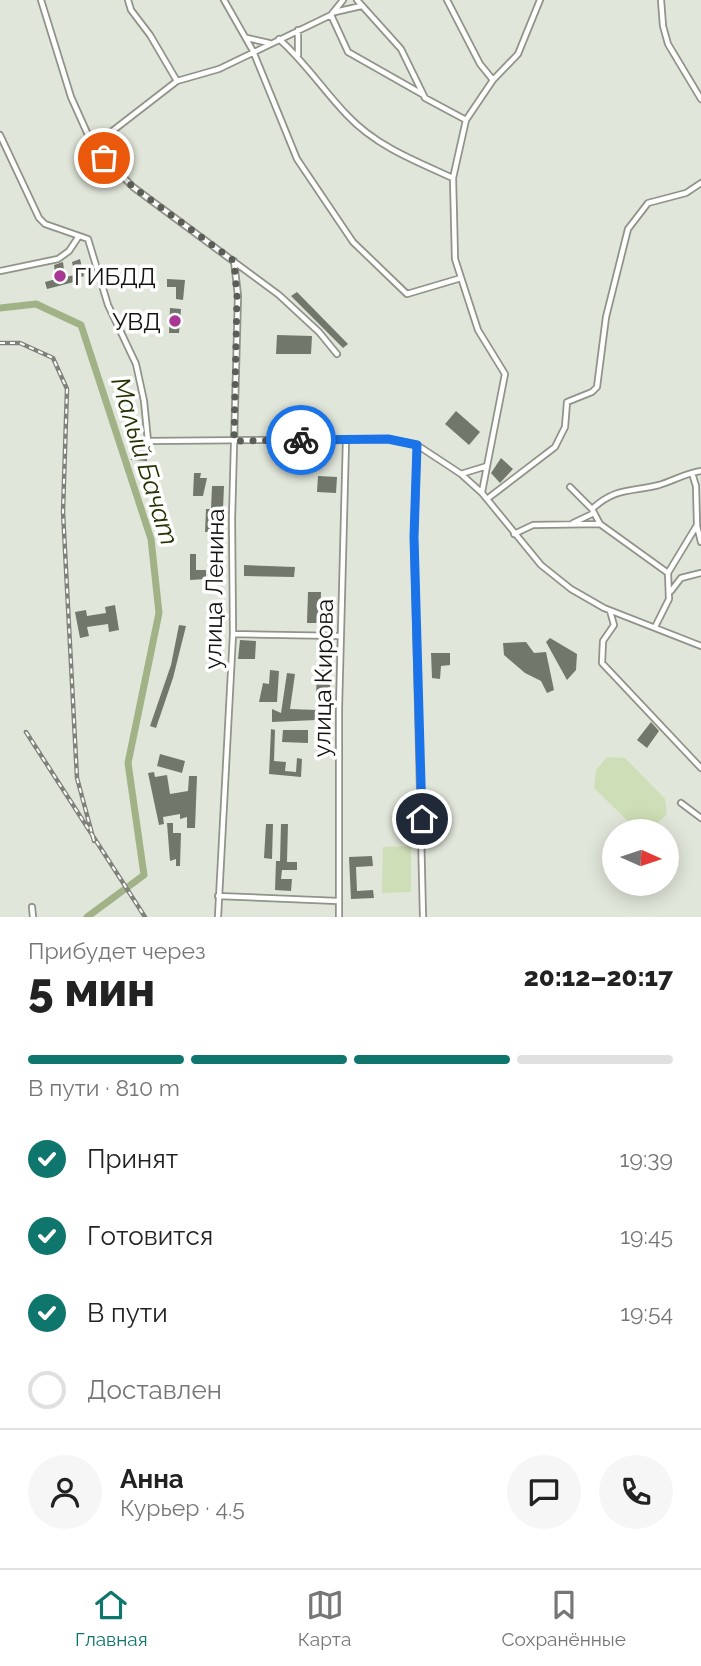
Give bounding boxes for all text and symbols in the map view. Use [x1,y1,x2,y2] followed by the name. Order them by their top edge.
[74,128,134,188] pin
[85,139,123,177] icon: bag
[74,262,156,291] place label: ГИБДД
[52,268,68,284] marker: ГИБДД
[113,307,161,336] place label: УВД
[167,313,183,329] marker: УВД
[105,373,185,549] water label: Малый Бачат
[266,405,336,475] courier
[282,421,320,459] icon: bike
[198,508,230,670] street label: улица Ленина
[307,599,339,757] street label: улица Кирова
[392,789,452,849] pin
[403,800,441,838] icon: home
[602,819,679,896] north arrow
[602,819,679,896] map controls
[28,937,206,964] text: Прибудет через
[524,962,673,992] text: 20:12–20:17
[28,963,155,1017] text: 5 мин
[28,1074,180,1101] text: В пути · 810 m
[28,1140,66,1178] icon: check
[87,1144,178,1174] text: Принят
[620,1145,673,1172] text: 19:39
[28,1217,66,1255] icon: check
[87,1221,213,1251] text: Готовится
[620,1222,673,1249] text: 19:45
[28,1294,66,1332] icon: check
[87,1298,168,1328] text: В пути
[620,1299,673,1326] text: 19:54
[87,1375,222,1405] text: Доставлен
[28,1455,102,1529] button: person
[507,1455,581,1529] button: chat
[599,1455,673,1529] button: phone
[120,1464,184,1494] text: Анна
[120,1494,245,1521] text: Курьер · 4.5
[75,1586,148,1650] tab: Главная
[298,1586,351,1650] tab: Карта
[501,1586,626,1650] tab: Сохранённые

